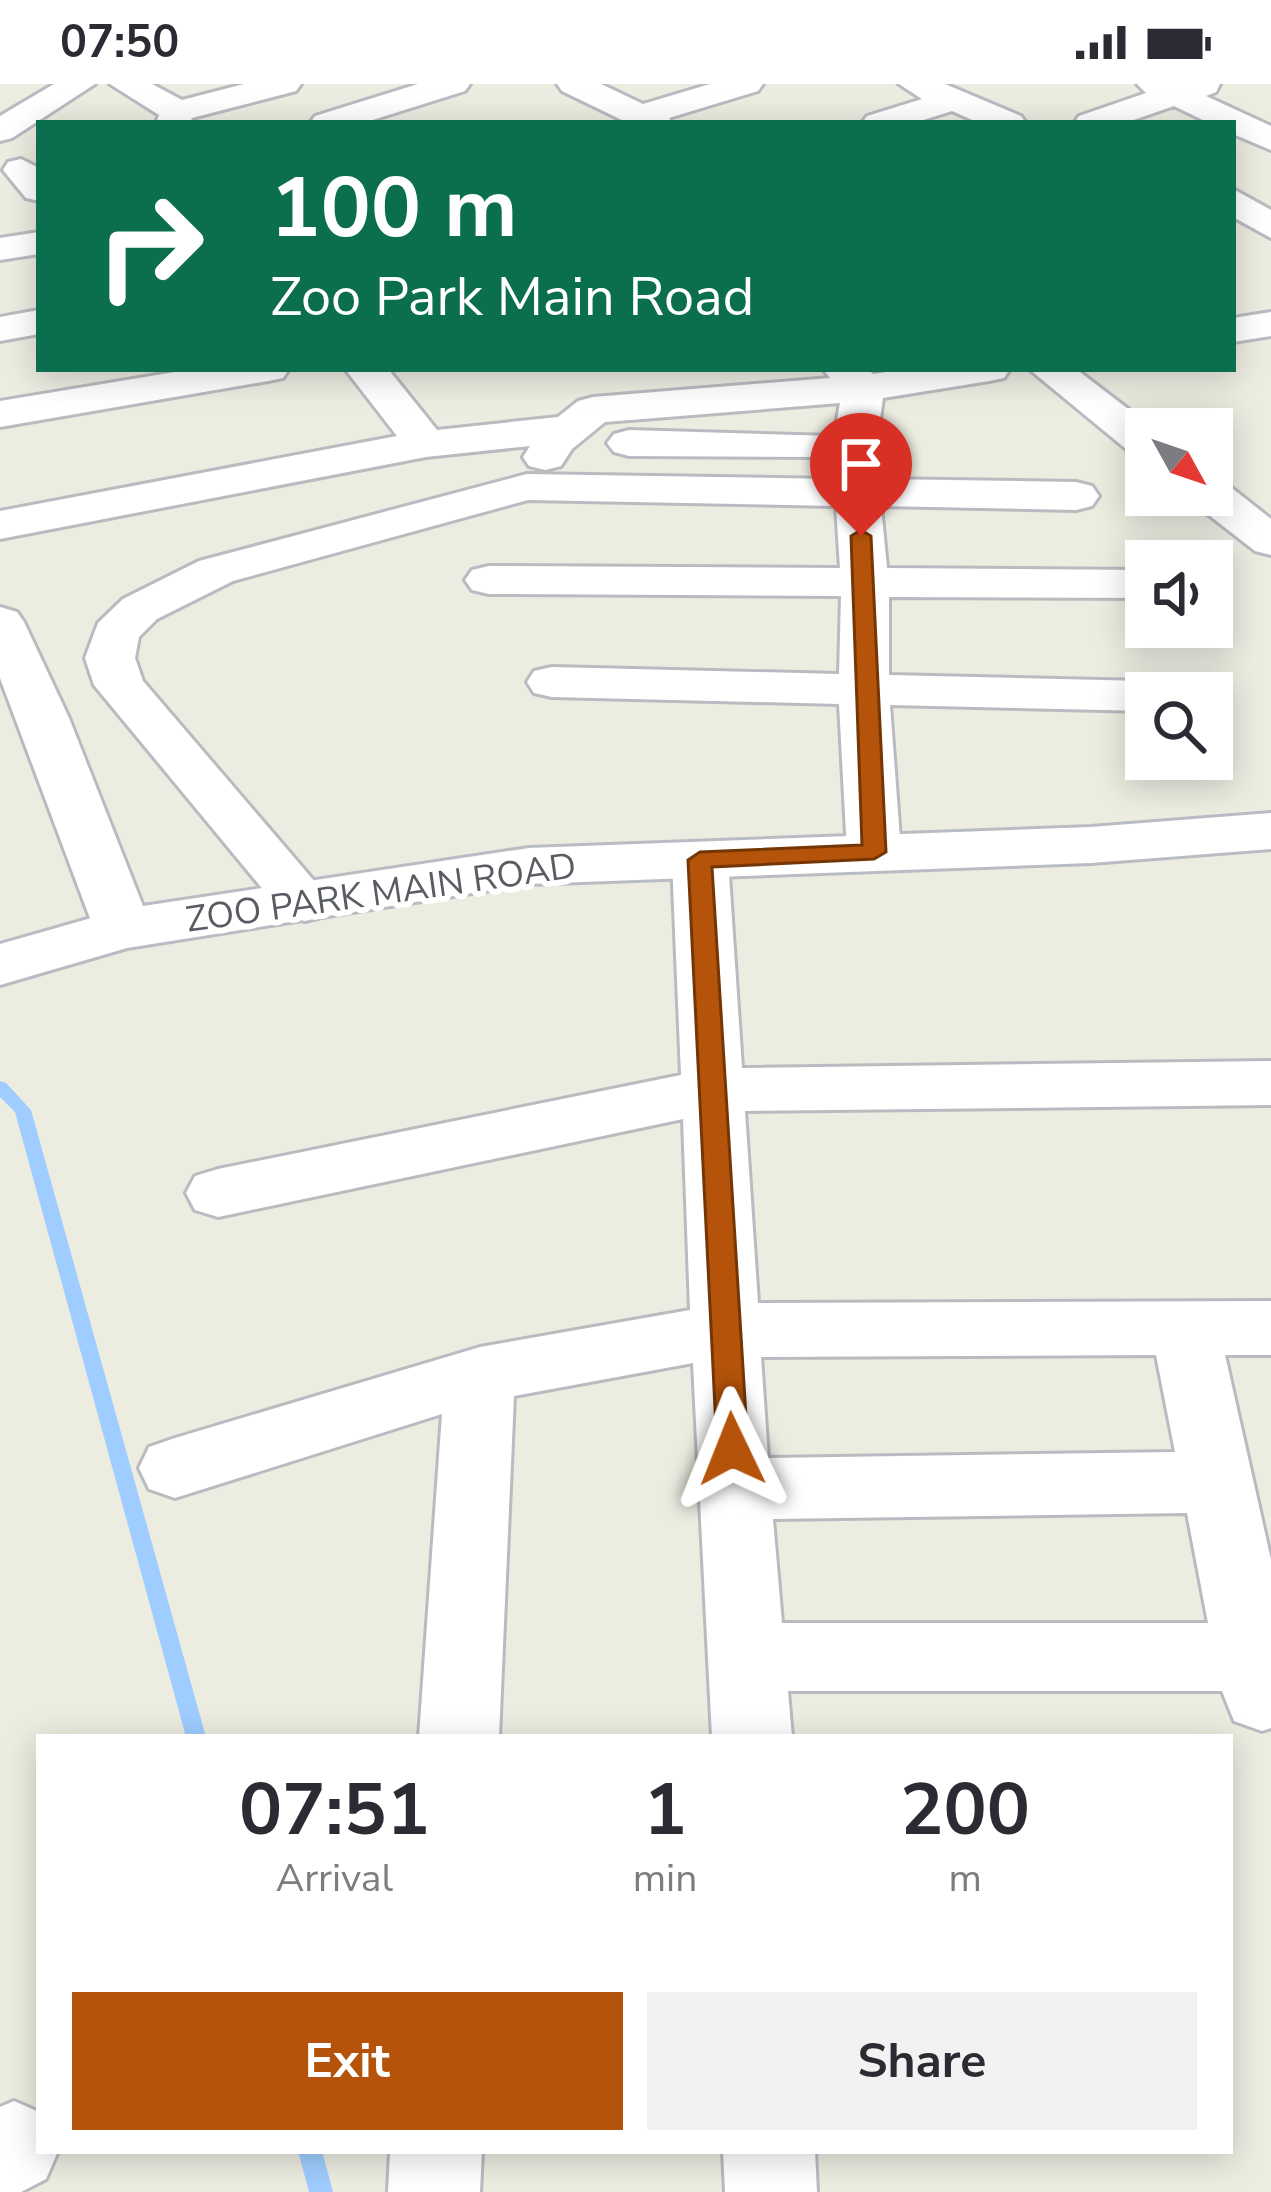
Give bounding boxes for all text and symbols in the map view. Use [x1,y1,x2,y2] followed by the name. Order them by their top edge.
[60,12,179,73] text: 07:50
[270,151,518,266] text: 100 m
[72,168,228,324] icon: right
[270,260,754,334] text: Zoo Park Main Road
[1125,408,1233,516] north arrow
[1125,408,1233,780] map controls
[810,413,912,536] pin
[828,431,894,497] icon: arrive
[1125,540,1233,648] button: sound
[1125,672,1233,780] button: search
[183,841,579,945] street label: ZOO PARK MAIN ROAD
[669,1386,795,1512] position arrow
[239,1761,430,1859] text: 07:51
[643,1761,687,1859] text: 1
[900,1761,1030,1859] text: 200
[276,1852,393,1905] text: Arrival
[633,1852,697,1905] text: min
[948,1852,982,1905] text: m
[72,1992,623,2130] button: Exit
[647,1992,1197,2130] button: Share

